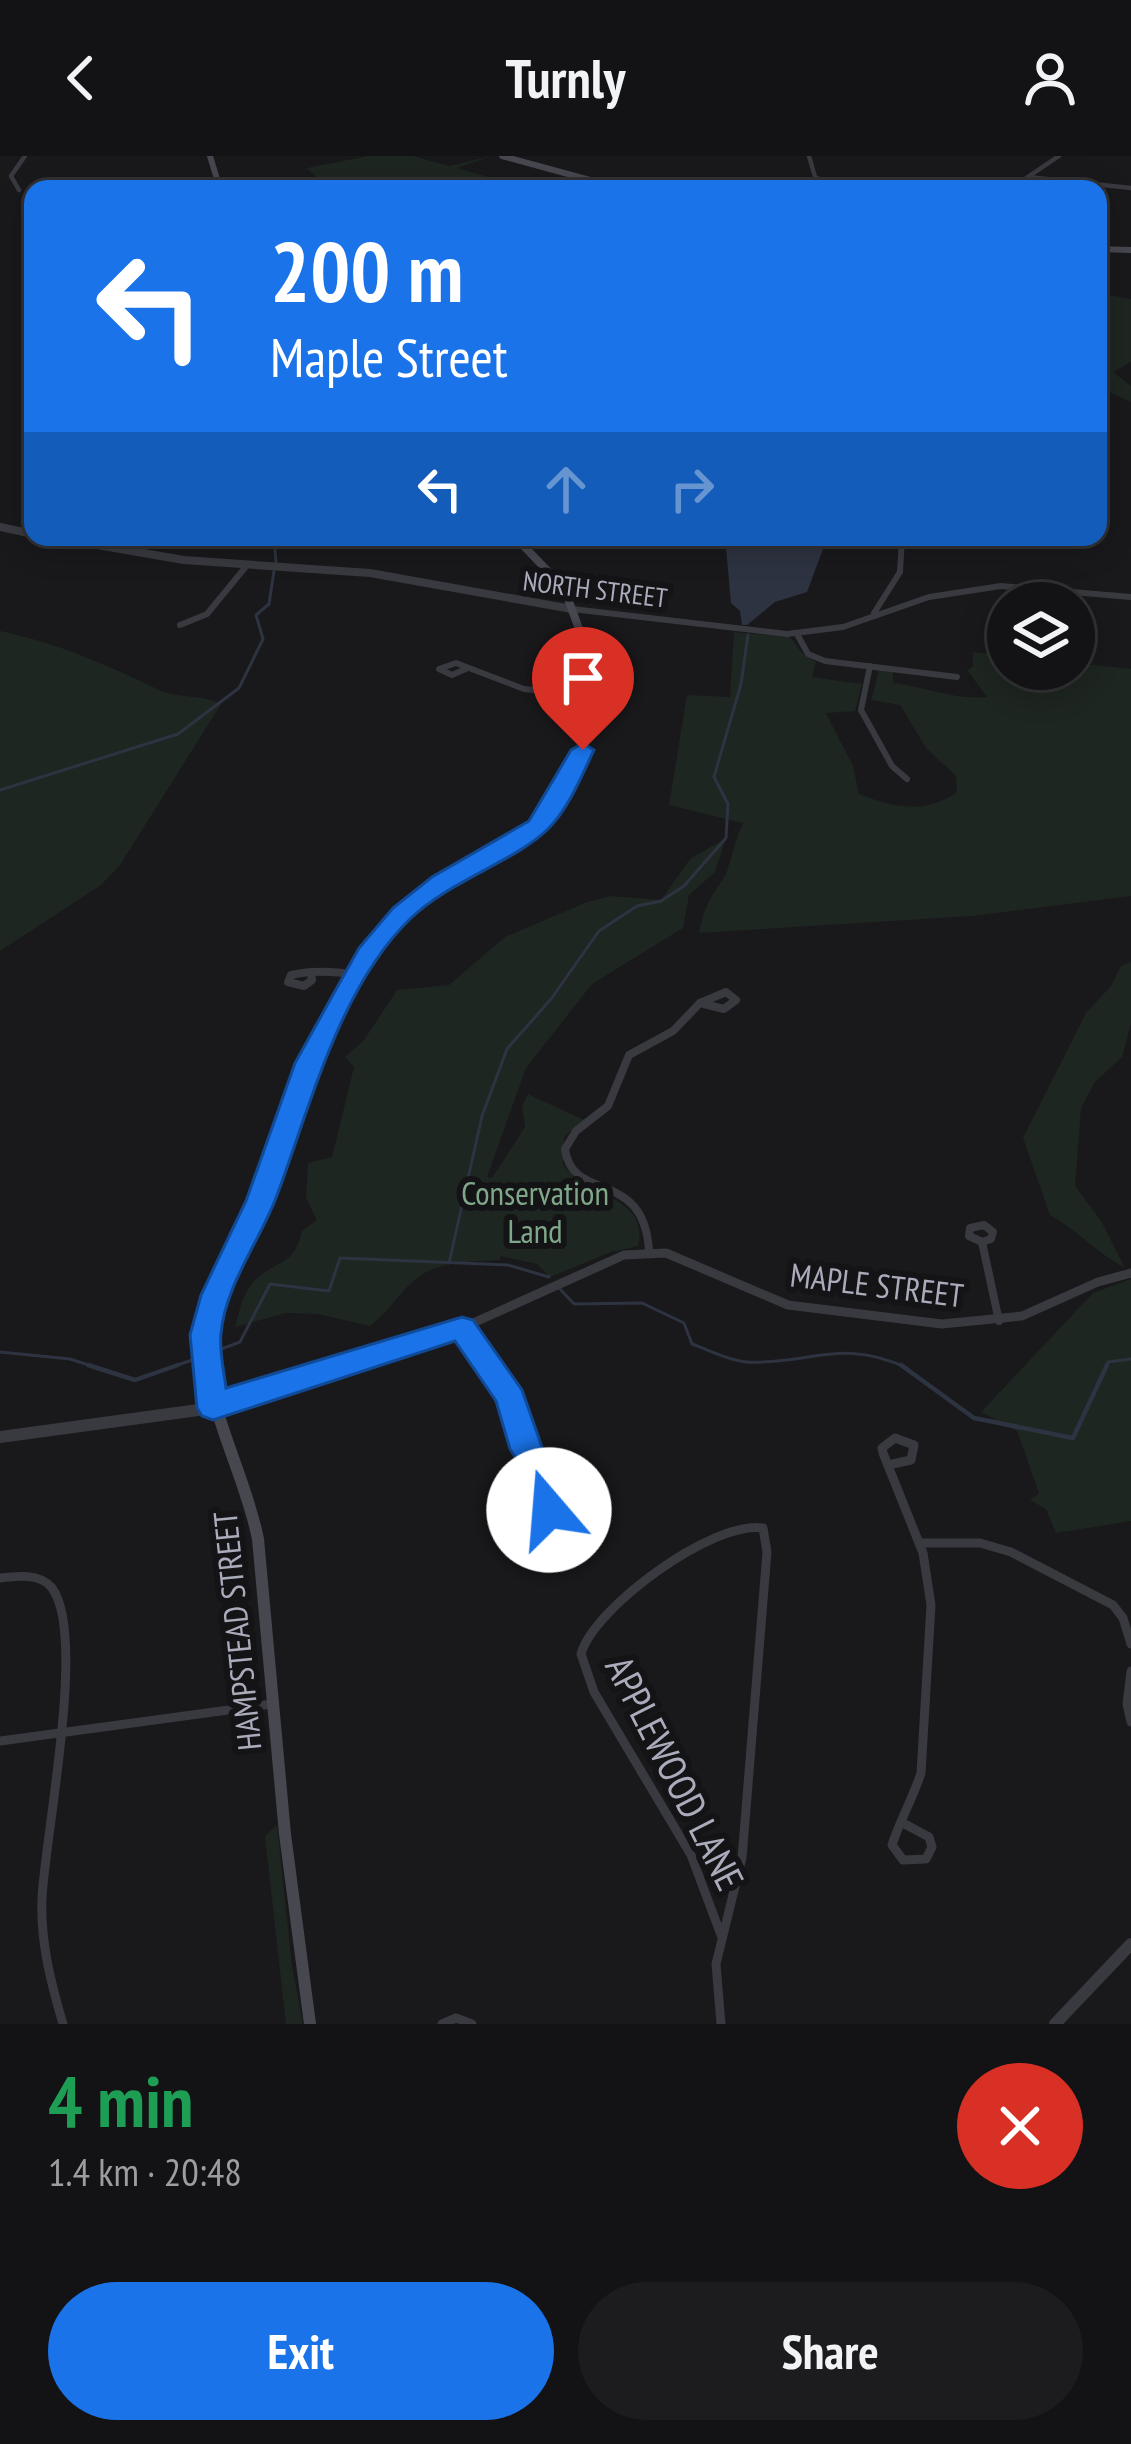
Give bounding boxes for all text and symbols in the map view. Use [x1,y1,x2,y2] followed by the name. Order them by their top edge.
[506,43,625,113] text: Turnly
[48,45,114,111] icon: back
[1017,45,1083,111] icon: person
[270,216,463,325] text: 200 m
[72,228,228,384] icon: left
[270,322,508,392] text: Maple Street
[407,456,473,522] icon: left
[533,456,599,522] icon: ahead
[659,456,725,522] icon: right
[521,563,669,615] street label: NORTH STREET
[987,582,1095,690] map controls
[987,582,1095,690] button: layers
[532,627,634,750] pin
[550,645,616,711] icon: arrive
[461,1171,609,1252] park label: Conservation Land
[788,1253,966,1316] street label: MAPLE STREET
[486,1447,612,1573] position arrow
[203,1509,270,1753] street label: HAMPSTEAD STREET
[595,1647,756,1899] street label: APPLEWOOD LANE
[48,2054,193,2147] text: 4 min
[957,2063,1083,2189] button: close
[48,2146,242,2197] text: 1.4 km · 20:48
[48,2282,554,2420] button: Exit
[578,2282,1083,2420] button: Share

